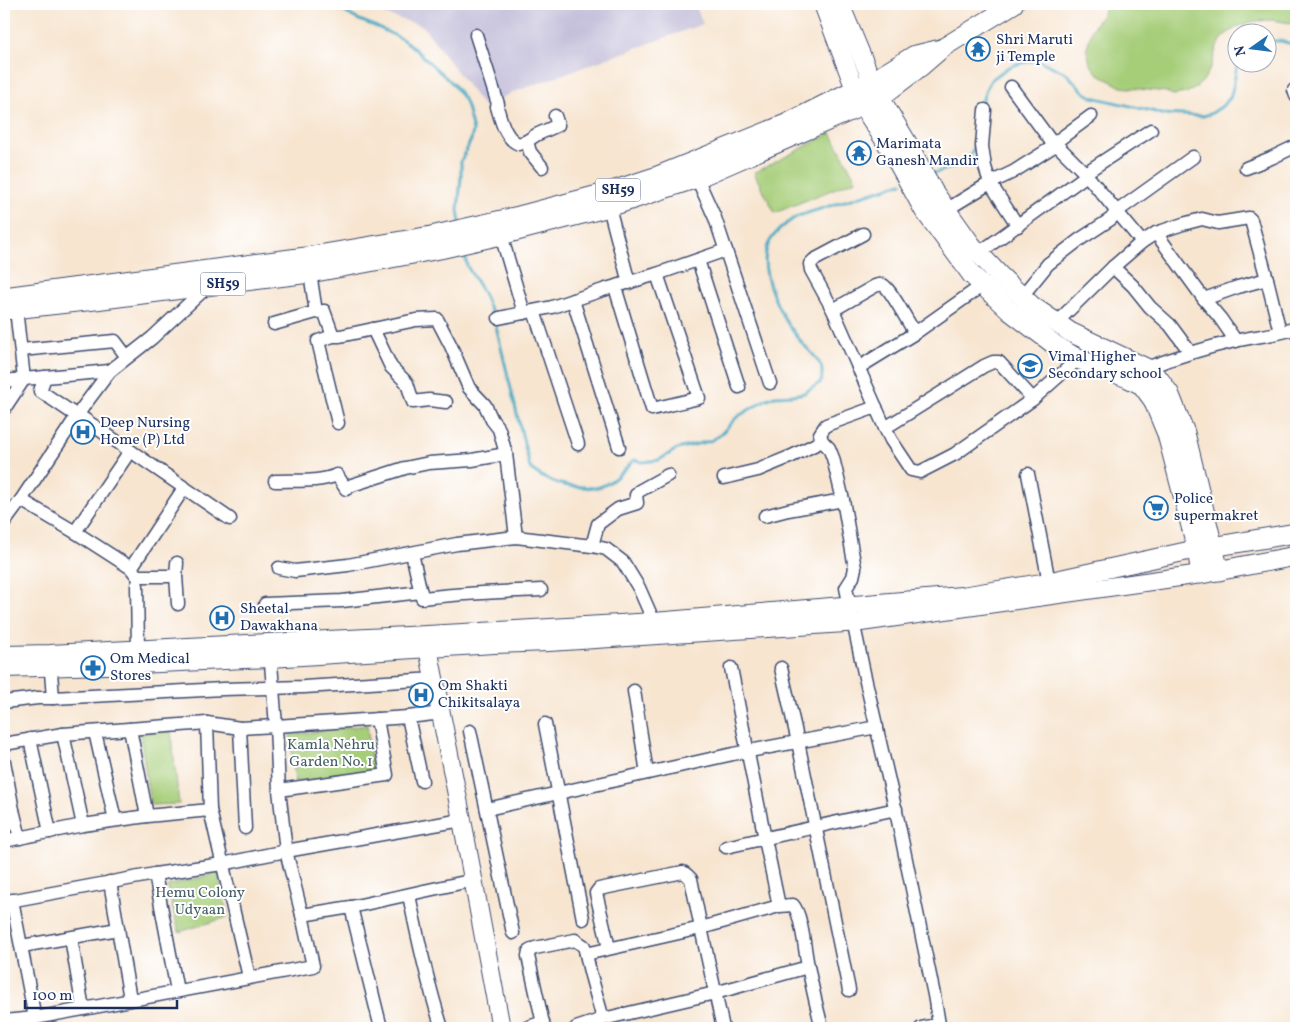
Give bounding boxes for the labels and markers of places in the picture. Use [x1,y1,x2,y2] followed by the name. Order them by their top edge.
[996,30,1073,68] place label: Shri Maruti ji Temple
[965,36,991,62] temple icon: Shri Maruti ji Temple
[876,134,979,172] place label: Marimata Ganesh Mandir
[846,140,872,166] temple icon: Marimata Ganesh Mandir
[1048,347,1162,385] place label: Vimal Higher Secondary school
[1017,353,1043,379] school or university icon: Vimal Higher Secondary school
[100,413,191,451] place label: Deep Nursing Home (P) Ltd
[70,419,96,445] hospital icon: Deep Nursing Home (P) Ltd
[1174,489,1258,527] place label: Police supermakret
[1143,495,1169,521] supermarket icon: Police supermakret
[240,599,318,637] place label: Sheetal Dawakhana
[209,605,235,631] hospital icon: Sheetal Dawakhana
[110,649,190,687] place label: Om Medical Stores
[80,655,106,681] pharmacy icon: Om Medical Stores
[438,676,520,714] place label: Om Shakti Chikitsalaya
[408,682,434,708] hospital icon: Om Shakti Chikitsalaya

